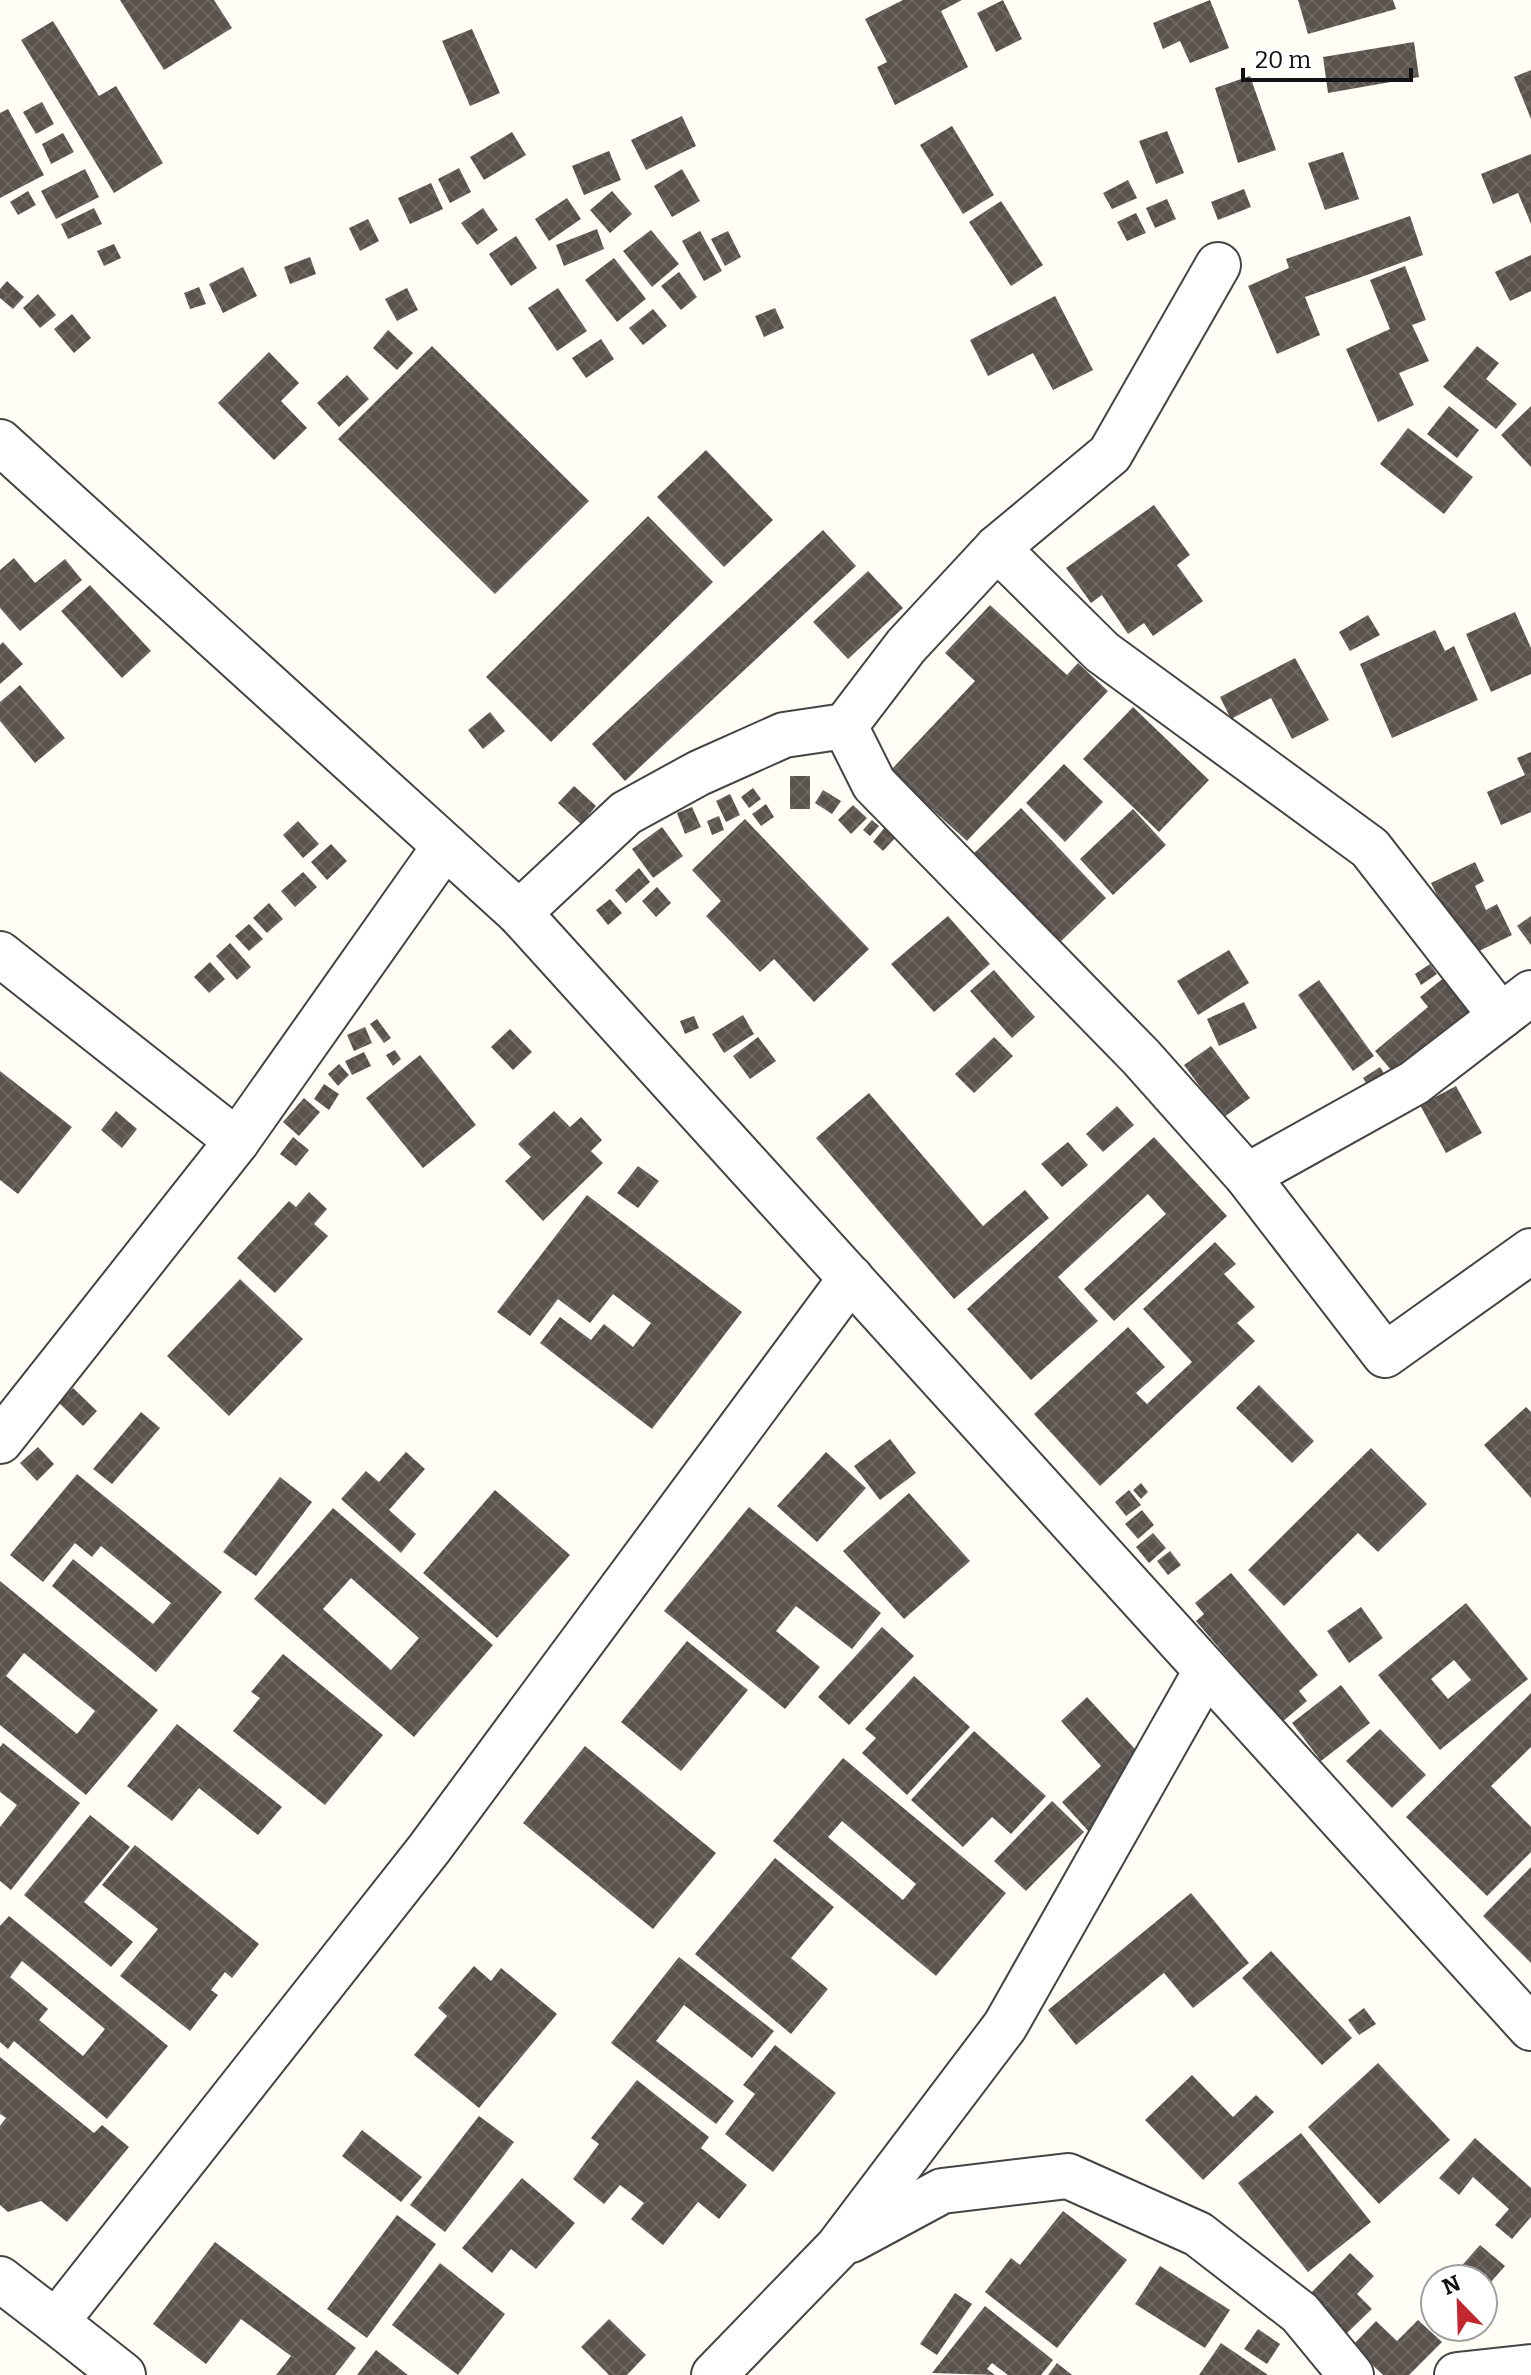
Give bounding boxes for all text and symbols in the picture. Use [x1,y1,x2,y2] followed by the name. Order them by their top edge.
[1243,32,1411,82] scale bar
[1255,46,1311,74] text: 20 m
[1419,2263,1499,2343] north arrow
[1438,2269,1464,2301] text: N

